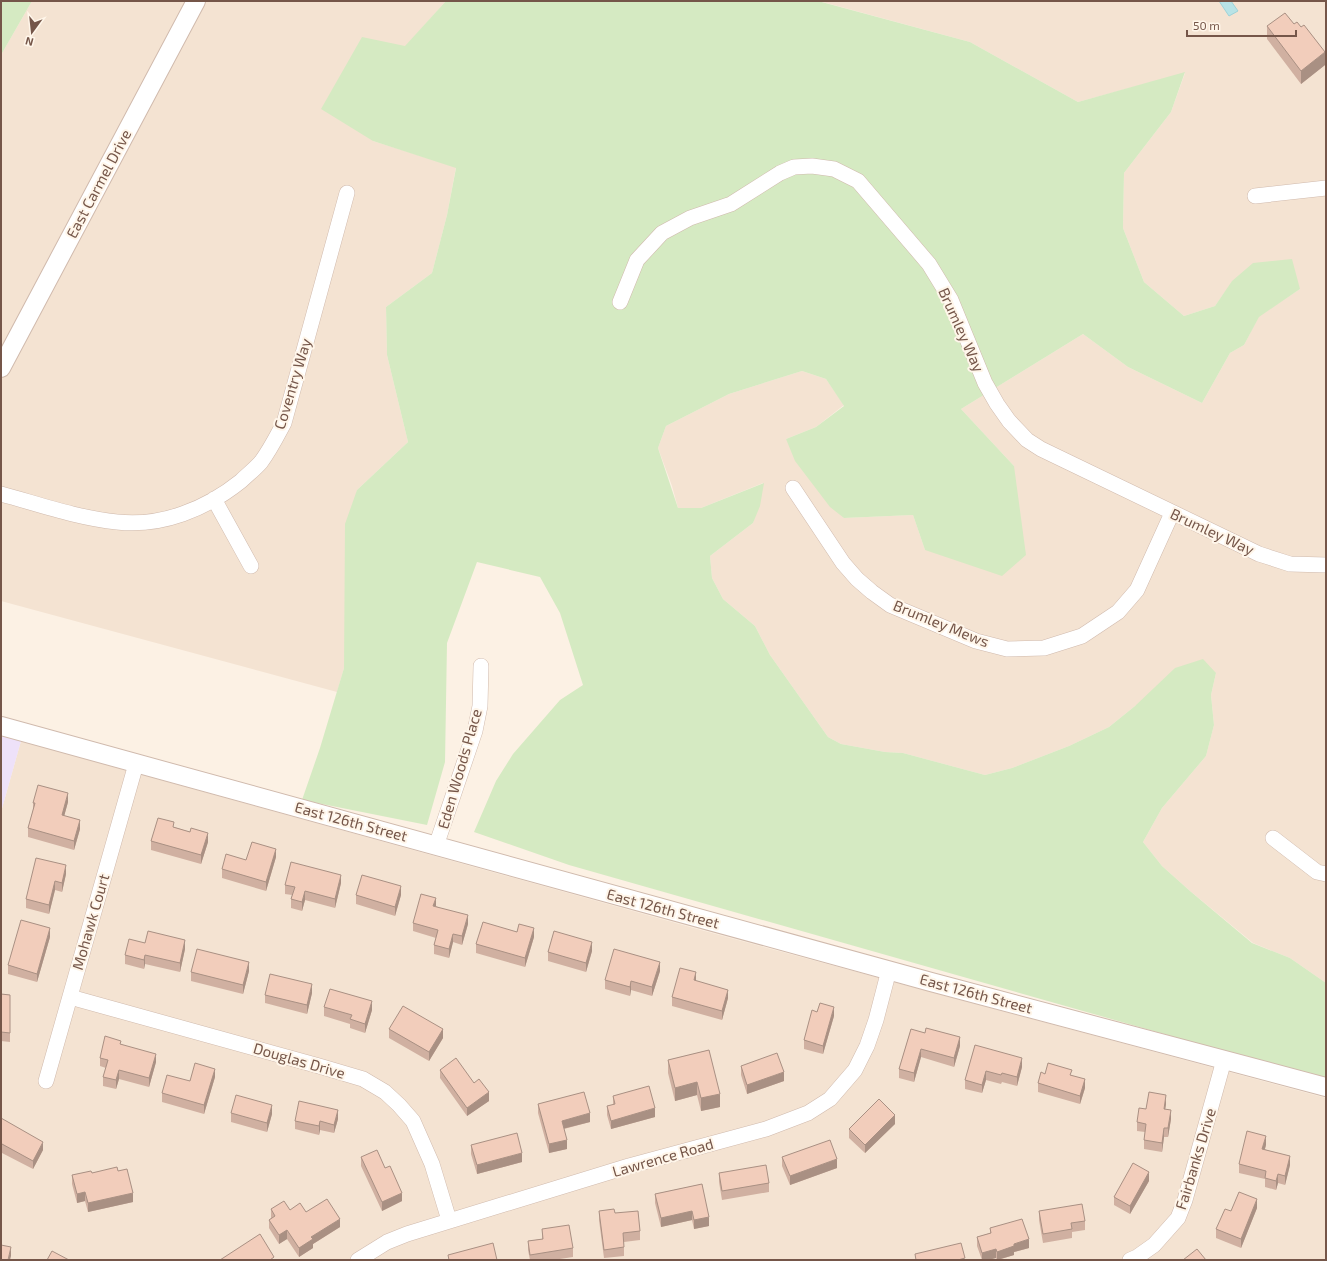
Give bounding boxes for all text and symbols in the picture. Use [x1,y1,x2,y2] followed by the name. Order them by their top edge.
[12,12,52,52] north arrow
[1187,12,1296,38] scale bar
[1193,18,1220,32] text: 50 m
[24,35,35,49] text: N
[62,126,134,241] street label: East Carmel Drive
[935,285,989,375] street label: Brumley Way
[270,336,314,431] street label: Coventry Way
[1168,504,1257,558] street label: Brumley Way
[891,596,992,650] street label: Brumley Mews
[433,707,485,831] street label: Eden Woods Place
[293,797,410,845] street label: East 126th Street
[68,871,112,972] street label: Mohawk Court
[605,884,722,932] street label: East 126th Street
[918,969,1035,1017] street label: East 126th Street
[251,1038,347,1082] street label: Douglas Drive
[1171,1106,1219,1212] street label: Fairbanks Drive
[610,1134,715,1180] street label: Lawrence Road

